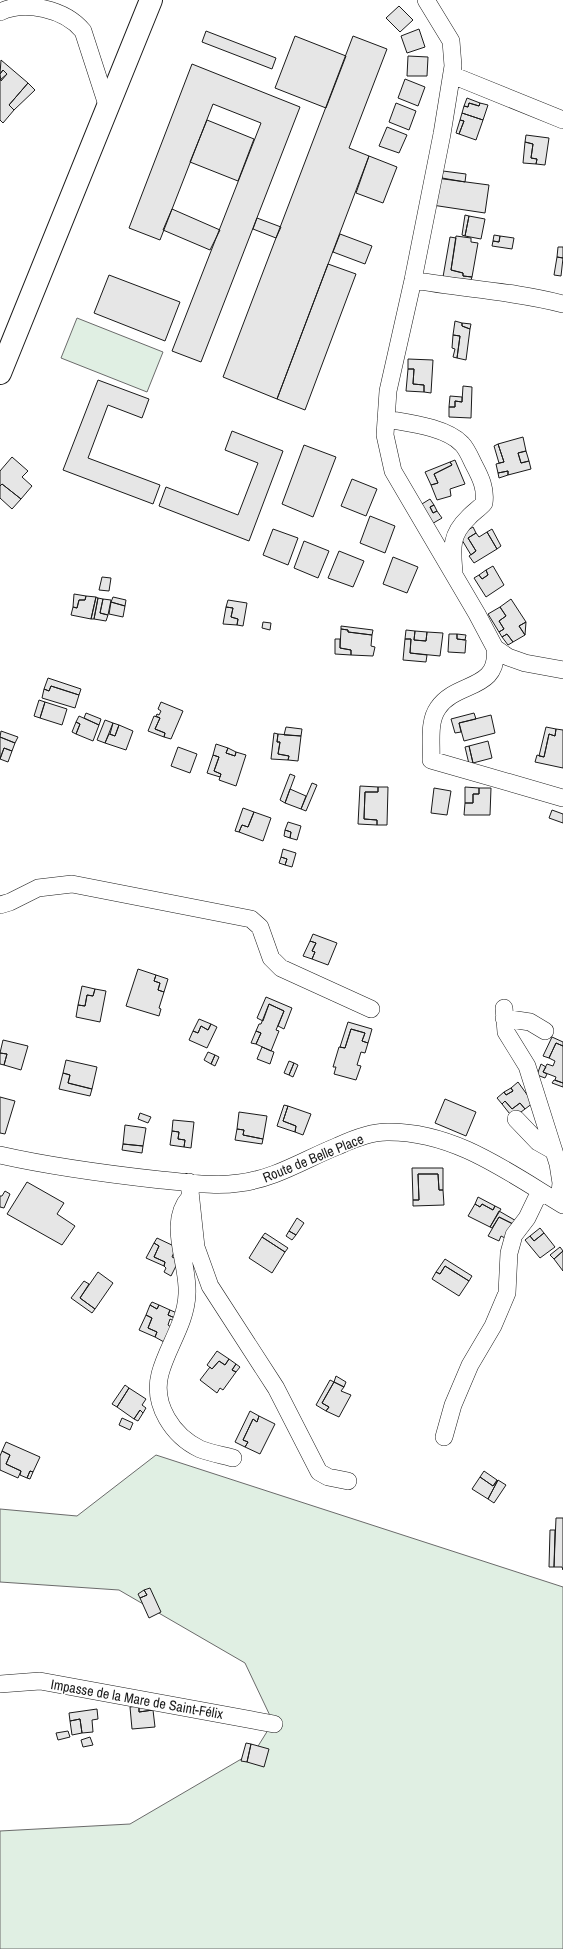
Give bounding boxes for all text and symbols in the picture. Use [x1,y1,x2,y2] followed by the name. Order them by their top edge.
[260,1130,366,1186] street label: Route de Belle Place
[49,1675,225,1723] street label: Impasse de la Mare de Saint-Félix

